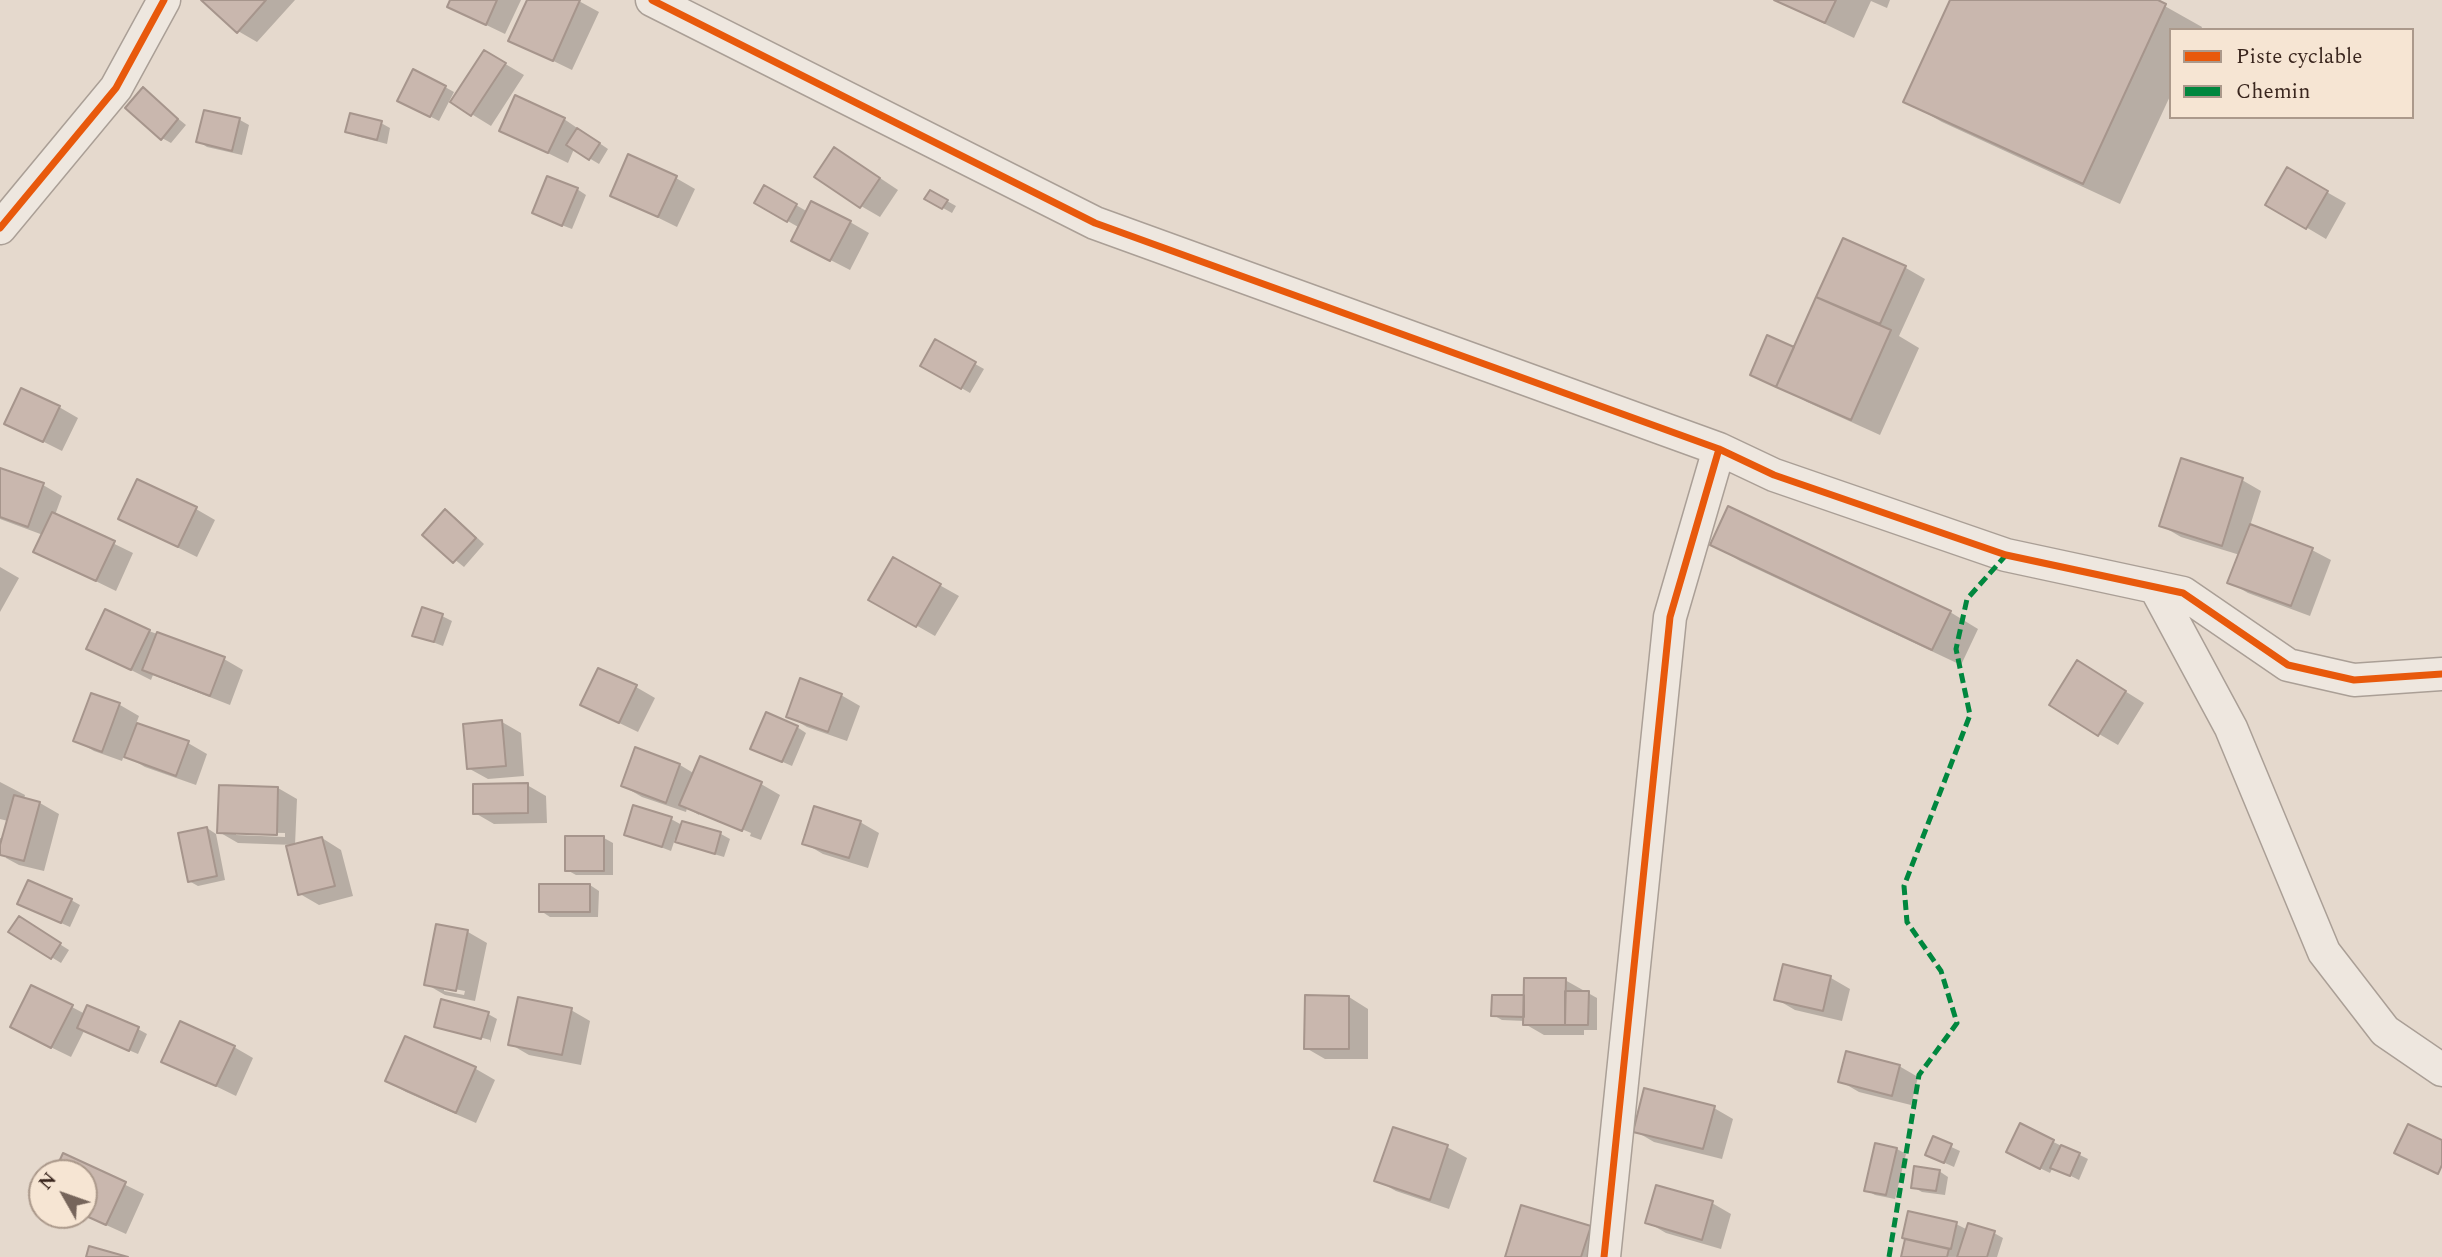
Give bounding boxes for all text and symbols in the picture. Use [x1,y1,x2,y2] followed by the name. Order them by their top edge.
[2169,28,2414,119] legend
[2236,41,2362,73] text: Piste cyclable
[2236,76,2310,108] text: Chemin
[28,1159,98,1229] north arrow
[32,1166,64,1197] text: N

